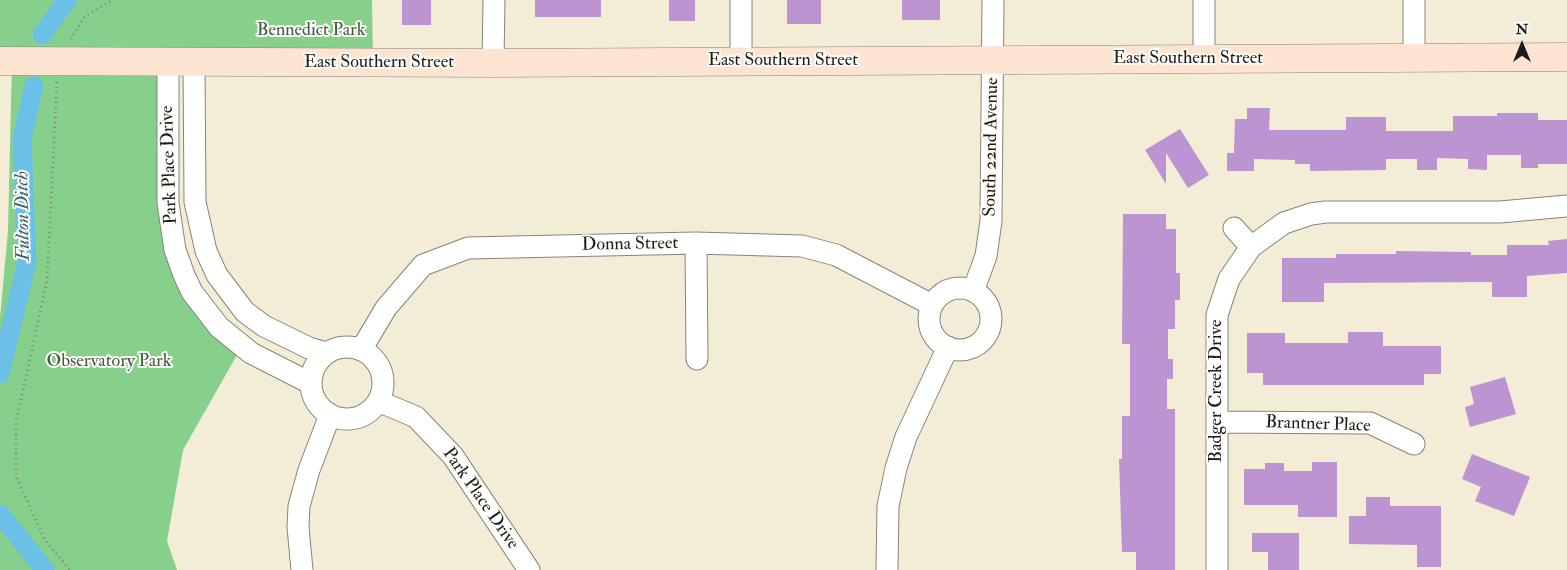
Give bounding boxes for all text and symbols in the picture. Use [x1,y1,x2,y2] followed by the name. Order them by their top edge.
[257,20,365,42] park label: Bennedict Park
[1497,20,1547,70] north arrow
[1516,21,1528,38] text: N
[1113,48,1263,70] street label: East Southern Street
[708,50,858,72] street label: East Southern Street
[304,52,454,74] street label: East Southern Street
[980,77,1004,217] street label: South 22nd Avenue
[157,105,183,225] street label: Park Place Drive
[12,171,36,261] water label: Fulton Ditch
[582,233,678,257] street label: Donna Street
[1206,319,1228,463] street label: Badger Creek Drive
[47,351,171,373] park label: Observatory Park
[1265,412,1371,438] street label: Brantner Place
[437,444,523,554] street label: Park Place Drive

